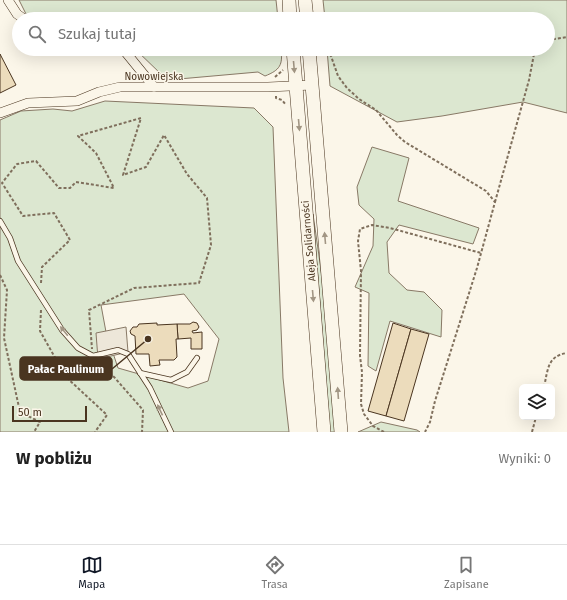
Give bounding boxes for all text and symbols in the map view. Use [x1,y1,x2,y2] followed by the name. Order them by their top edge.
[12,12,555,56] search box
[26,23,48,45] icon: search
[58,25,136,43] text: Szukaj tutaj
[291,61,298,73] one-way arrow
[125,71,184,83] street label: Nowowiejska
[295,119,302,131] one-way arrow
[299,200,319,282] street label: Aleja Solidarności
[321,232,328,244] one-way arrow
[310,290,316,302] one-way arrow
[59,326,68,337] one-way arrow
[20,357,112,380] callout: Pałac Paulinum
[28,363,104,376] text: Pałac Paulinum
[519,384,555,420] map controls
[519,384,555,420] button: layers
[334,387,341,399] one-way arrow
[12,404,87,423] scale bar
[157,404,163,416] one-way arrow
[18,406,42,419] text: 50 m
[16,448,92,469] text: W pobliżu
[498,451,551,466] text: Wyniki: 0
[78,554,105,591] tab: Mapa
[262,554,288,591] tab: Trasa
[444,554,489,591] tab: Zapisane

